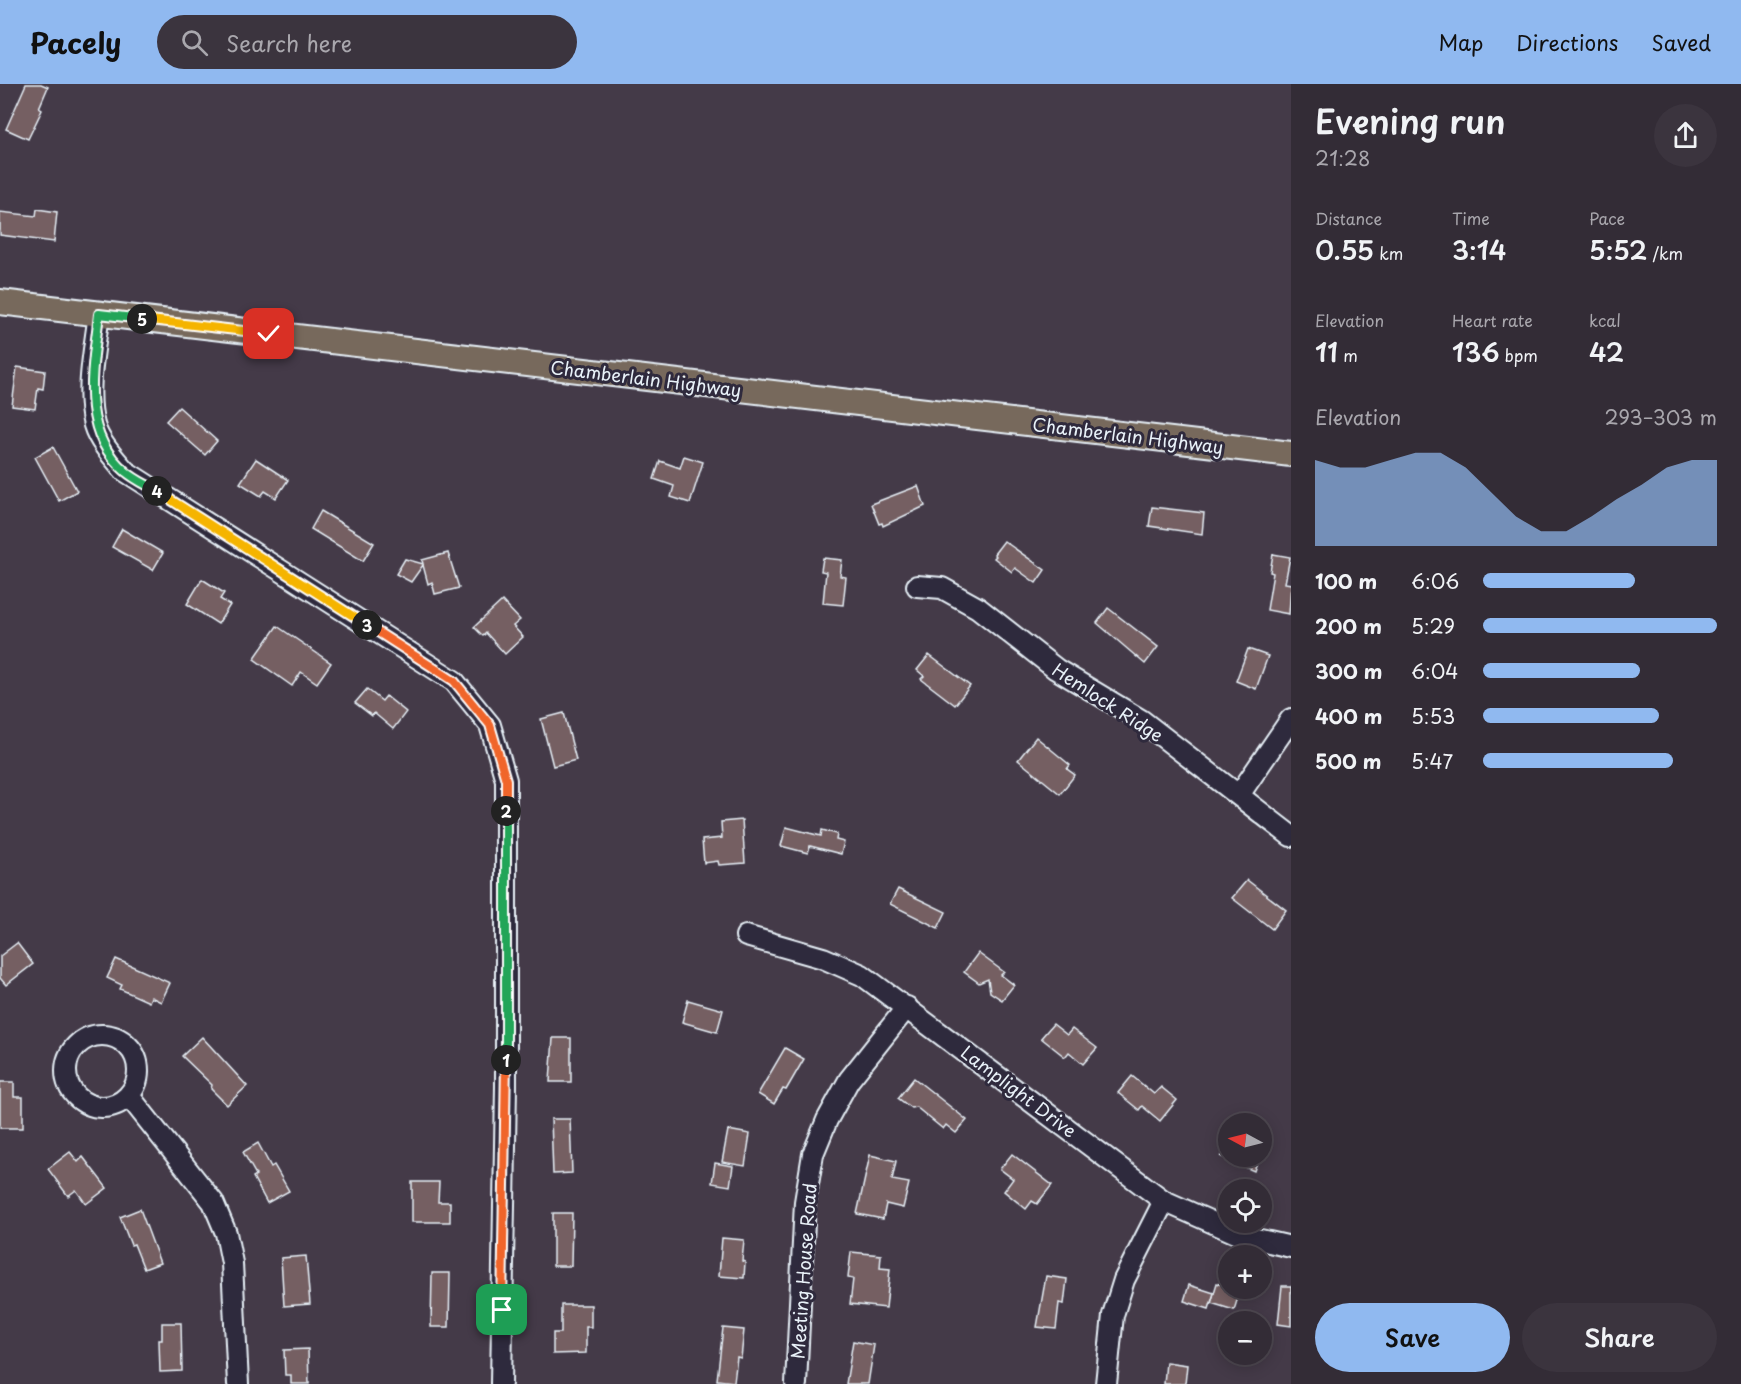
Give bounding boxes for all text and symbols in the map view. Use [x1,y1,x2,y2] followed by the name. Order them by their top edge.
[157,15,577,69] search box
[30,21,121,64] text: Pacely
[178,26,211,59] icon: search
[226,26,352,59] text: Search here
[1438,26,1483,58] text: Map
[1516,26,1618,58] text: Directions
[1651,26,1711,58] text: Saved
[1315,95,1506,145] text: Evening run
[1654,104,1717,167] button: share
[1315,143,1370,173] text: 21:28
[1315,206,1382,230] text: Distance
[1452,206,1490,230] text: Time
[1589,206,1625,230] text: Pace
[1315,230,1374,269] text: 0.55
[1452,230,1506,269] text: 3:14
[1589,230,1647,269] text: 5:52
[1374,241,1403,265] text: km
[1647,241,1683,265] text: /km
[127,304,157,334] pin: 5
[137,307,147,331] text: 5
[243,308,294,359] pin
[1315,308,1384,332] text: Elevation
[1452,308,1533,332] text: Heart rate
[1589,308,1621,332] text: kcal
[252,317,285,350] icon: check
[1315,332,1338,371] text: 11
[1452,332,1500,371] text: 136
[1589,332,1624,371] text: 42
[1338,343,1358,367] text: m
[1500,343,1538,367] text: bpm
[549,353,743,403] street label: Chamberlain Highway
[1315,402,1401,432] text: Elevation
[1605,402,1717,432] text: 293–303 m
[1031,410,1225,460] street label: Chamberlain Highway
[142,476,172,506] pin: 4
[152,479,162,503] text: 4
[1315,566,1377,596] text: 100 m
[1411,566,1459,596] text: 6:06
[352,610,382,640] pin: 3
[1315,611,1382,641] text: 200 m
[1411,611,1455,641] text: 5:29
[362,613,372,637] text: 3
[1047,656,1169,748] street label: Hemlock Ridge
[1315,656,1383,686] text: 300 m
[1411,656,1459,686] text: 6:04
[1315,701,1383,731] text: 400 m
[1411,701,1455,731] text: 5:53
[1315,746,1382,776] text: 500 m
[1411,746,1453,776] text: 5:47
[491,796,521,826] pin: 2
[500,799,512,823] text: 2
[956,1039,1082,1143] street label: Lamplight Drive
[491,1045,521,1075] pin: 1
[502,1048,510,1072] text: 1
[1218,1113,1272,1167] north arrow
[1218,1113,1272,1365] map controls
[1218,1179,1272,1233] button: locate
[783,1182,823,1360] street label: Meeting House Road
[1218,1245,1272,1299] button: +
[476,1284,527,1335] pin
[485,1293,518,1326] icon: arrive
[1315,1303,1510,1372] button: Save
[1522,1303,1717,1372] button: Share
[1218,1311,1272,1365] button: −

